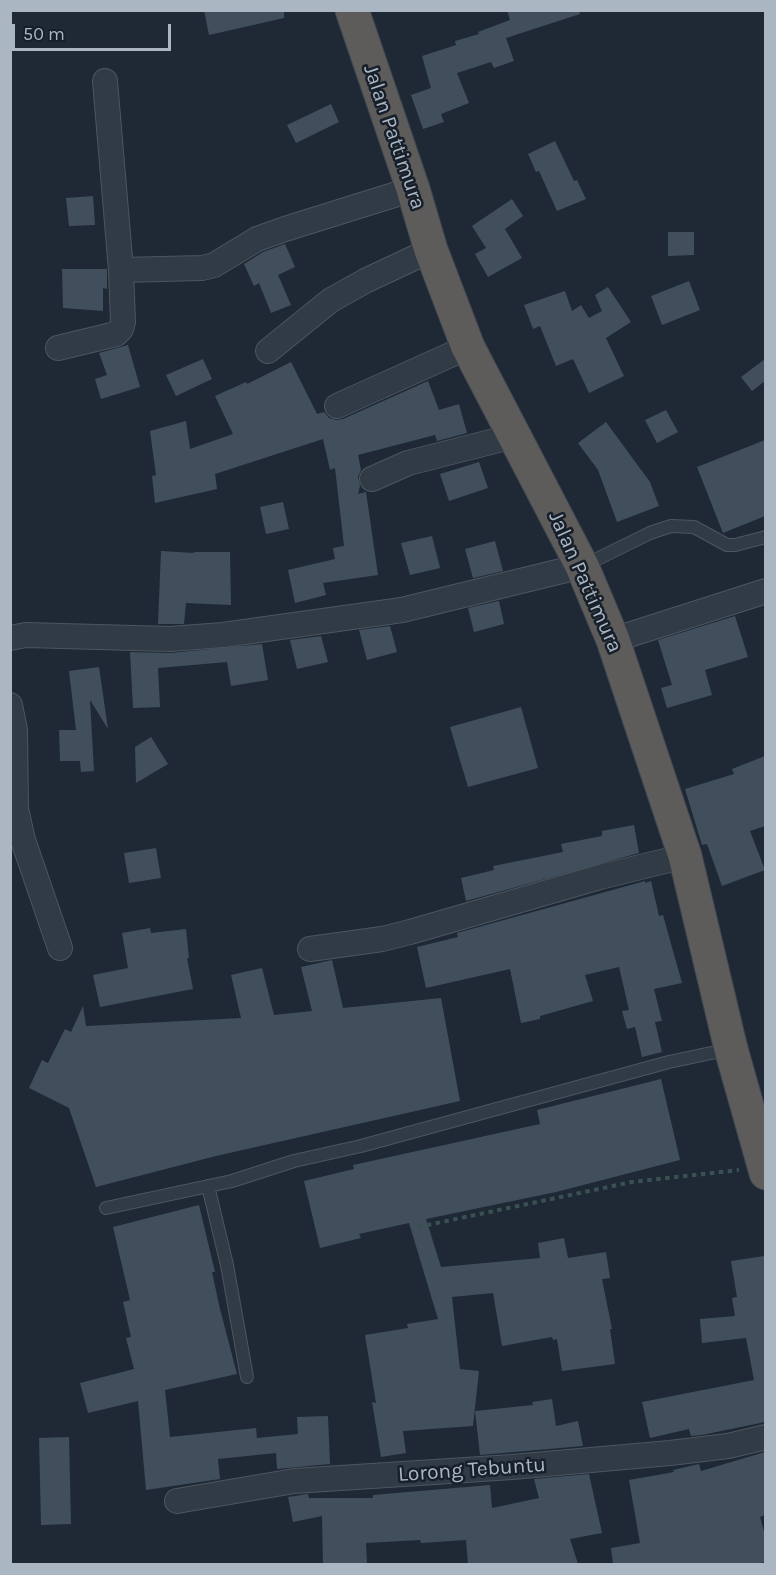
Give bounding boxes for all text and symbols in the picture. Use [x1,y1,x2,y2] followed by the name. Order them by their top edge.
[15,12,174,50] scale bar
[23,23,65,45] text: 50 m
[357,61,431,213] street label: Jalan Pattimura
[543,507,627,657] street label: Jalan Pattimura
[397,1452,547,1488] street label: Lorong Tebuntu

